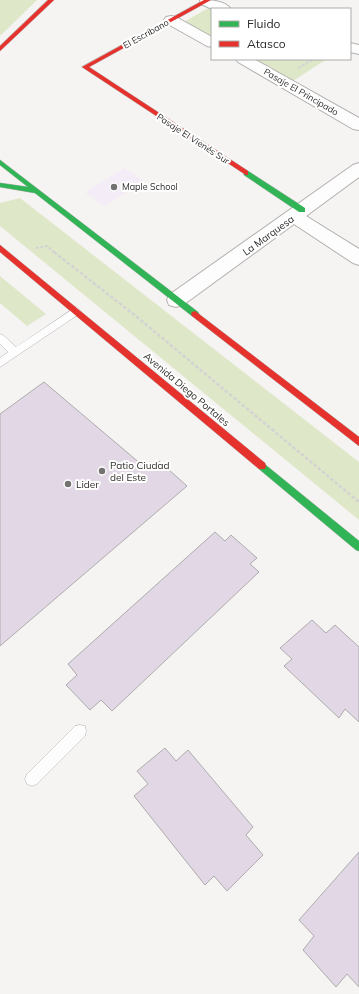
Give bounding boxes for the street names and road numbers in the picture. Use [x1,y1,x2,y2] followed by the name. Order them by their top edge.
[121,16,171,51] street label: El Escribano
[262,66,341,117] street label: Pasaje El Principado
[155,111,232,167] street label: Pasaje El Vienés Sur
[240,212,297,258] street label: La Marquesa
[141,350,232,429] street label: Avenida Diego Portales

